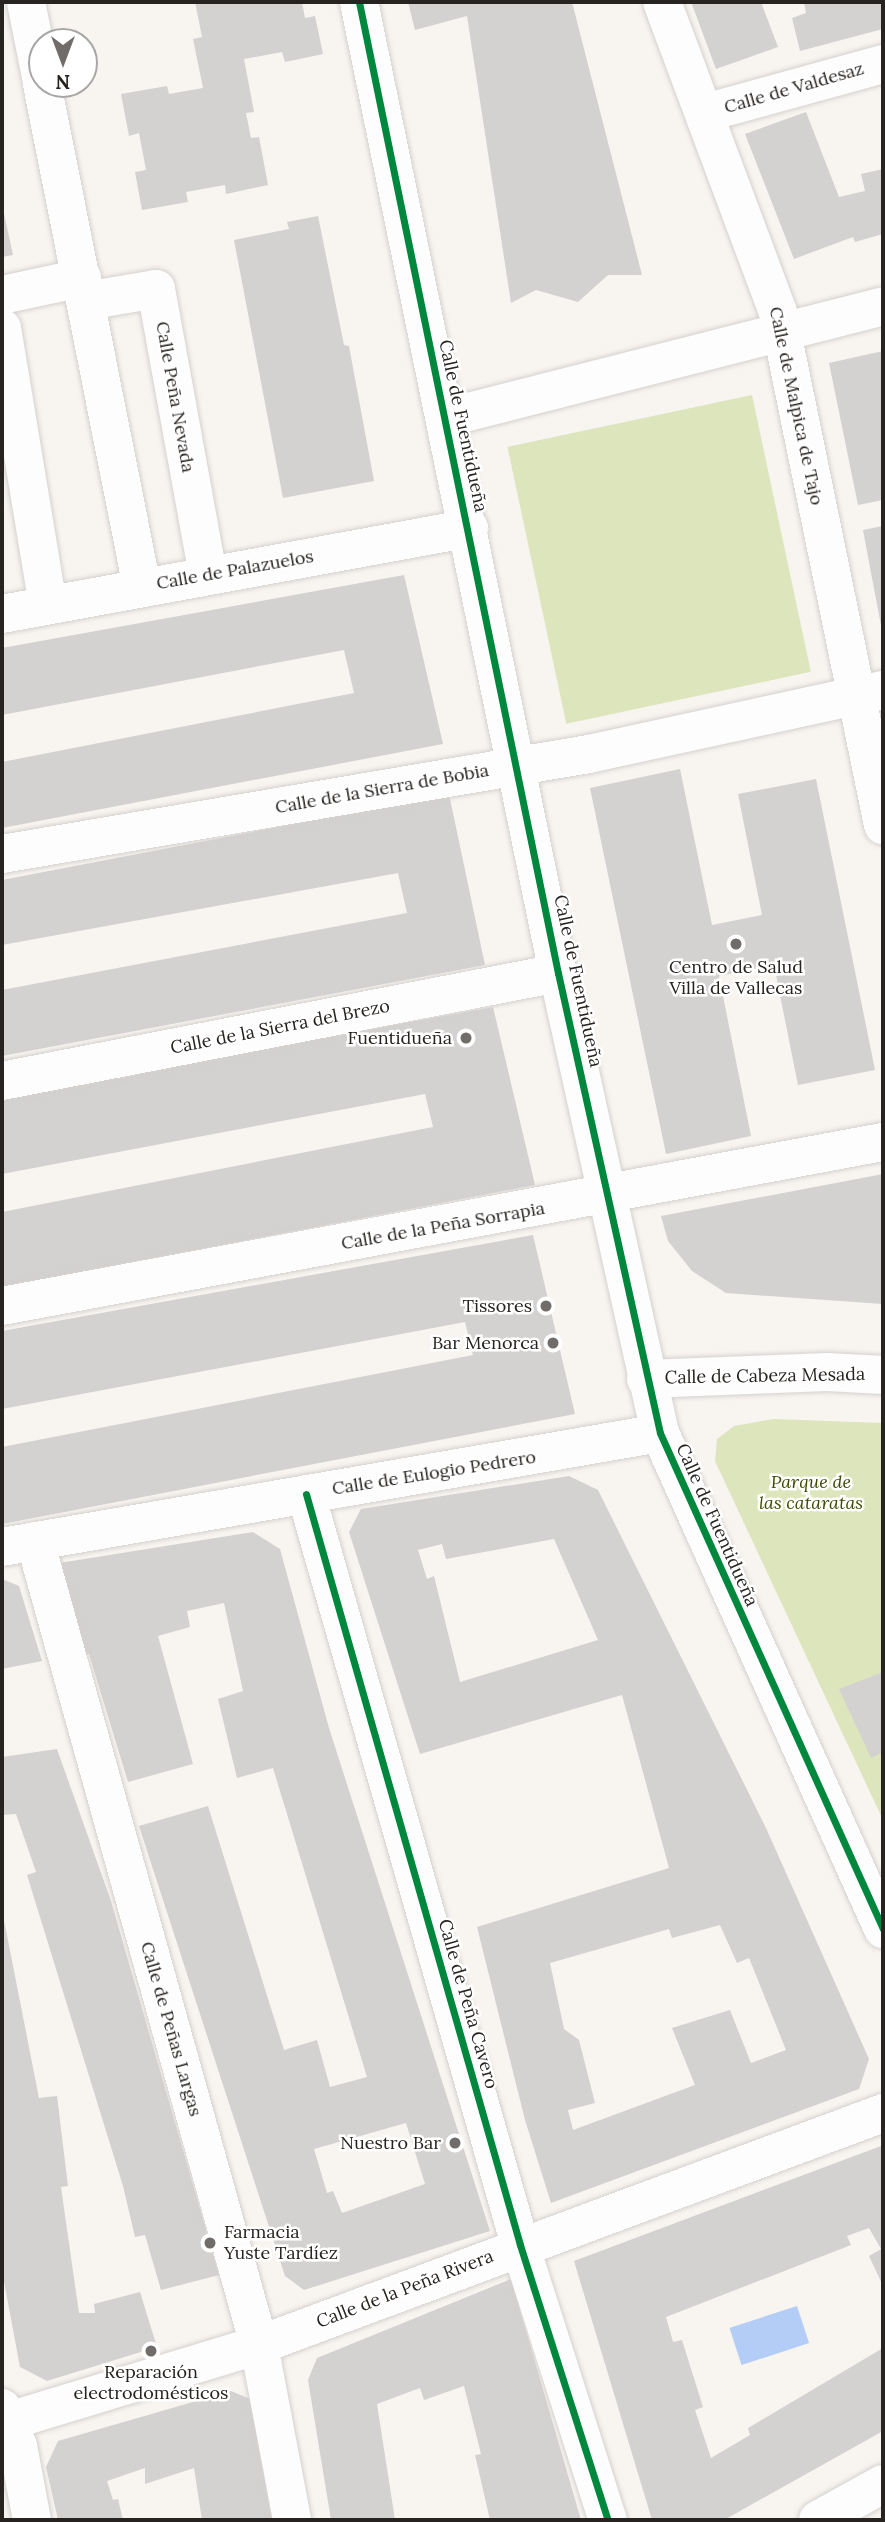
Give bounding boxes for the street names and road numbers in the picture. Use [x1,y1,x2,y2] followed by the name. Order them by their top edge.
[722,58,866,118] street label: Calle de Valdesaz
[764,305,828,507] street label: Calle de Malpica de Tajo
[151,320,199,474] street label: Calle Peña Nevada
[434,338,492,514] street label: Calle de Fuentidueña
[155,546,315,594] street label: Calle de Palazuelos
[274,760,490,818] street label: Calle de la Sierra de Bobia
[549,893,607,1069] street label: Calle de Fuentidueña
[169,995,391,1059] street label: Calle de la Sierra del Brezo
[340,1197,546,1255] street label: Calle de la Peña Sorrapia
[665,1363,865,1389] street label: Calle de Cabeza Mesada
[671,1440,763,1610] street label: Calle de Fuentidueña
[331,1446,537,1500] street label: Calle de Eulogio Pedrero
[433,1917,503,2091] street label: Calle de Peña Cavero
[136,1939,206,2119] street label: Calle de Peñas Largas
[313,2245,497,2333] street label: Calle de la Peña Rivera

